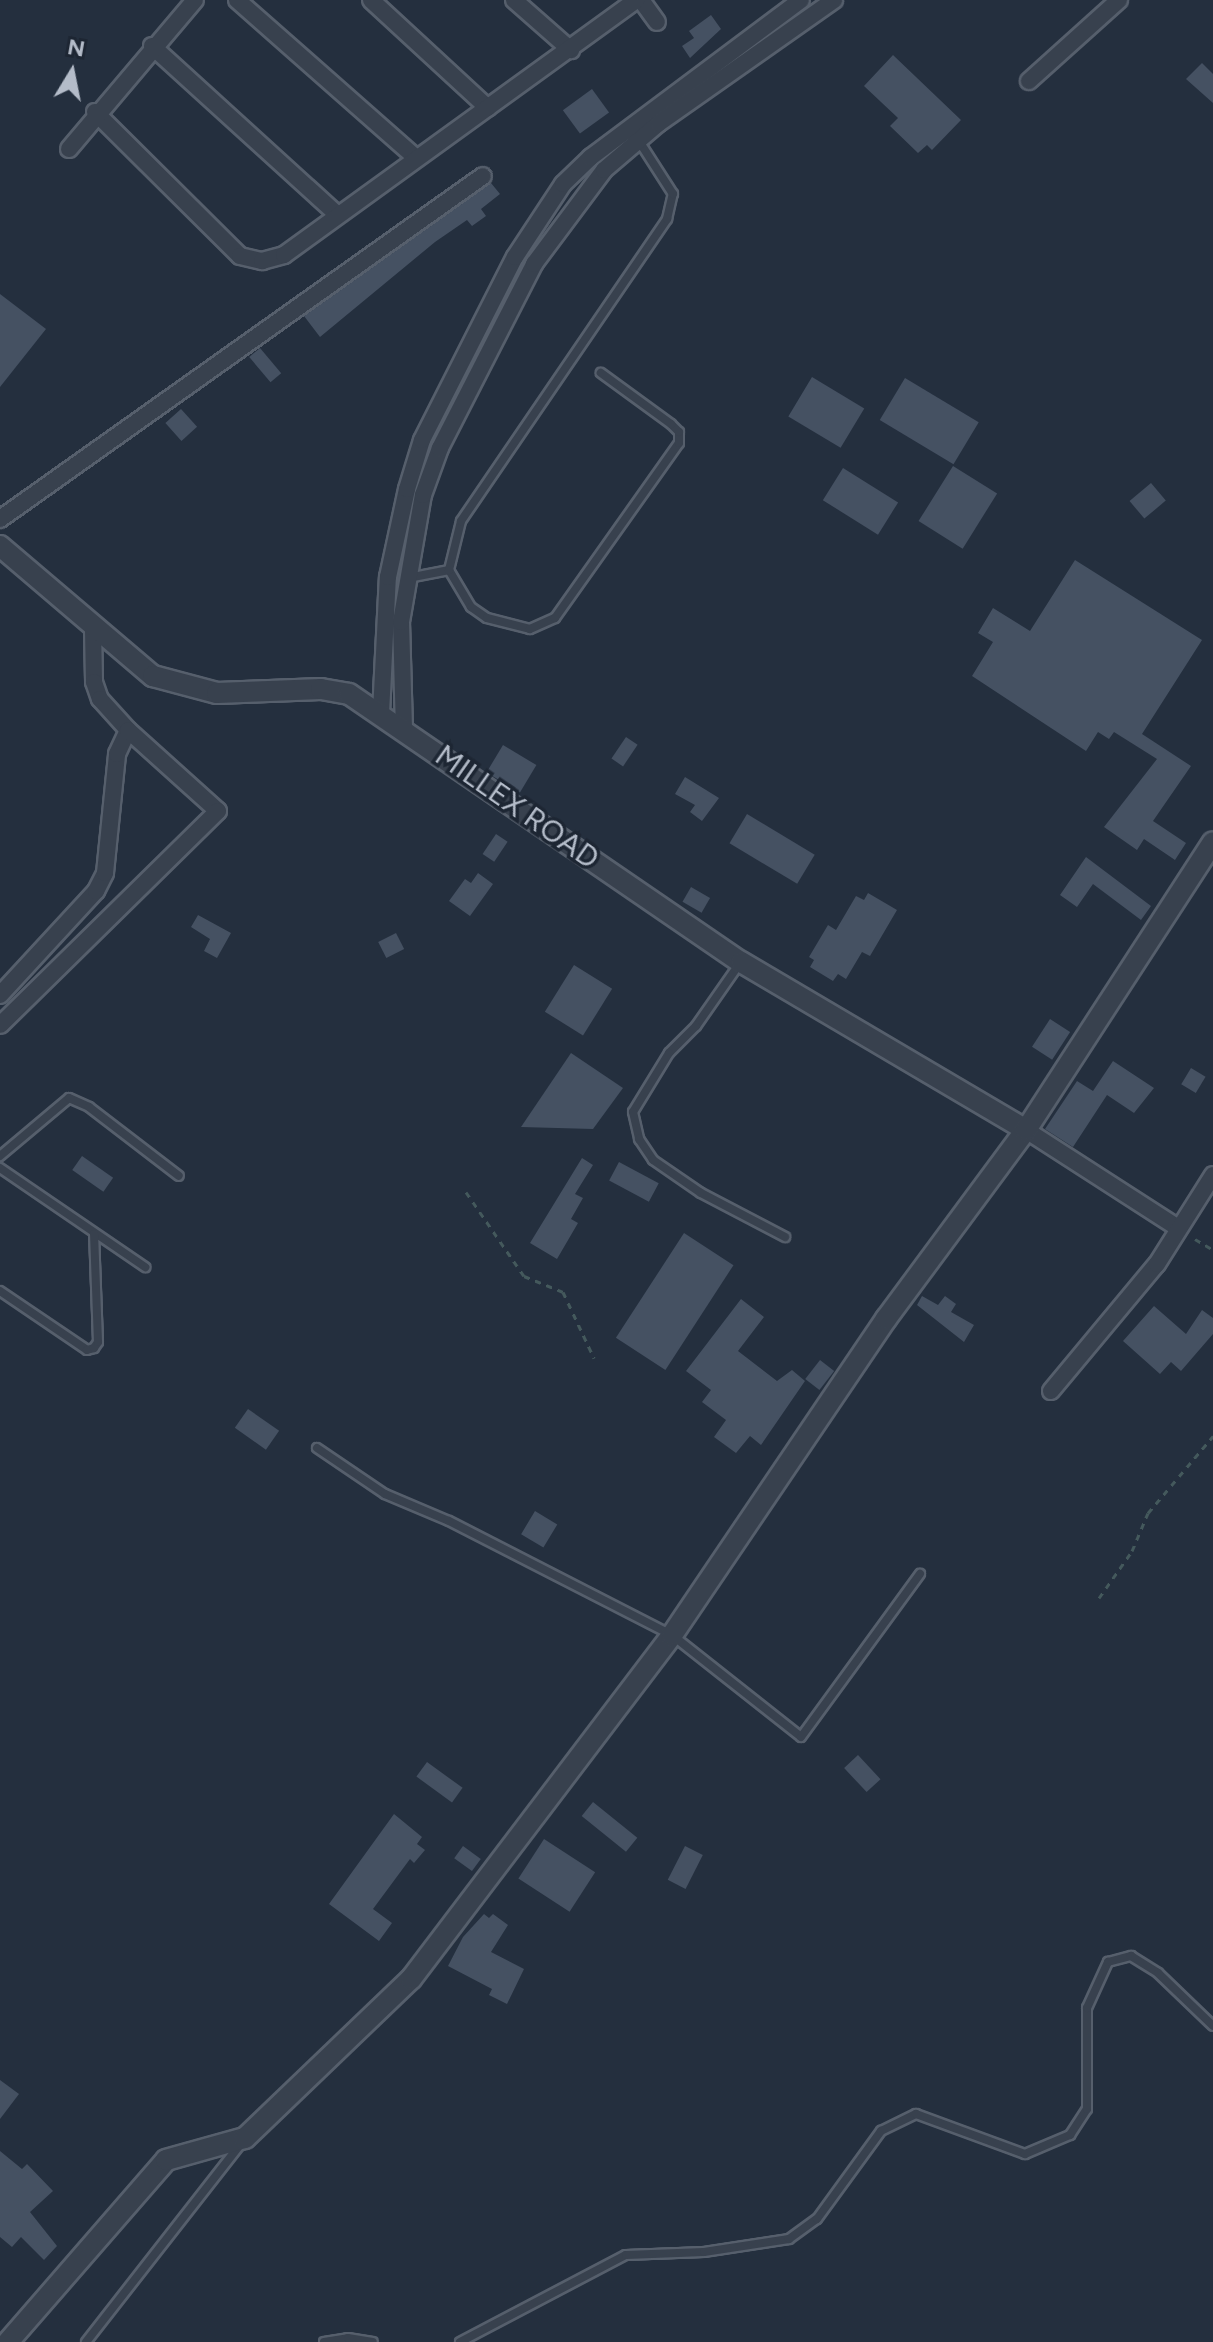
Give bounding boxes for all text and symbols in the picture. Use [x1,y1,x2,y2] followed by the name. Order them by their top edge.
[32,32,112,112] north arrow
[66,33,87,63] text: N
[428,737,606,877] street label: MILLEX ROAD

